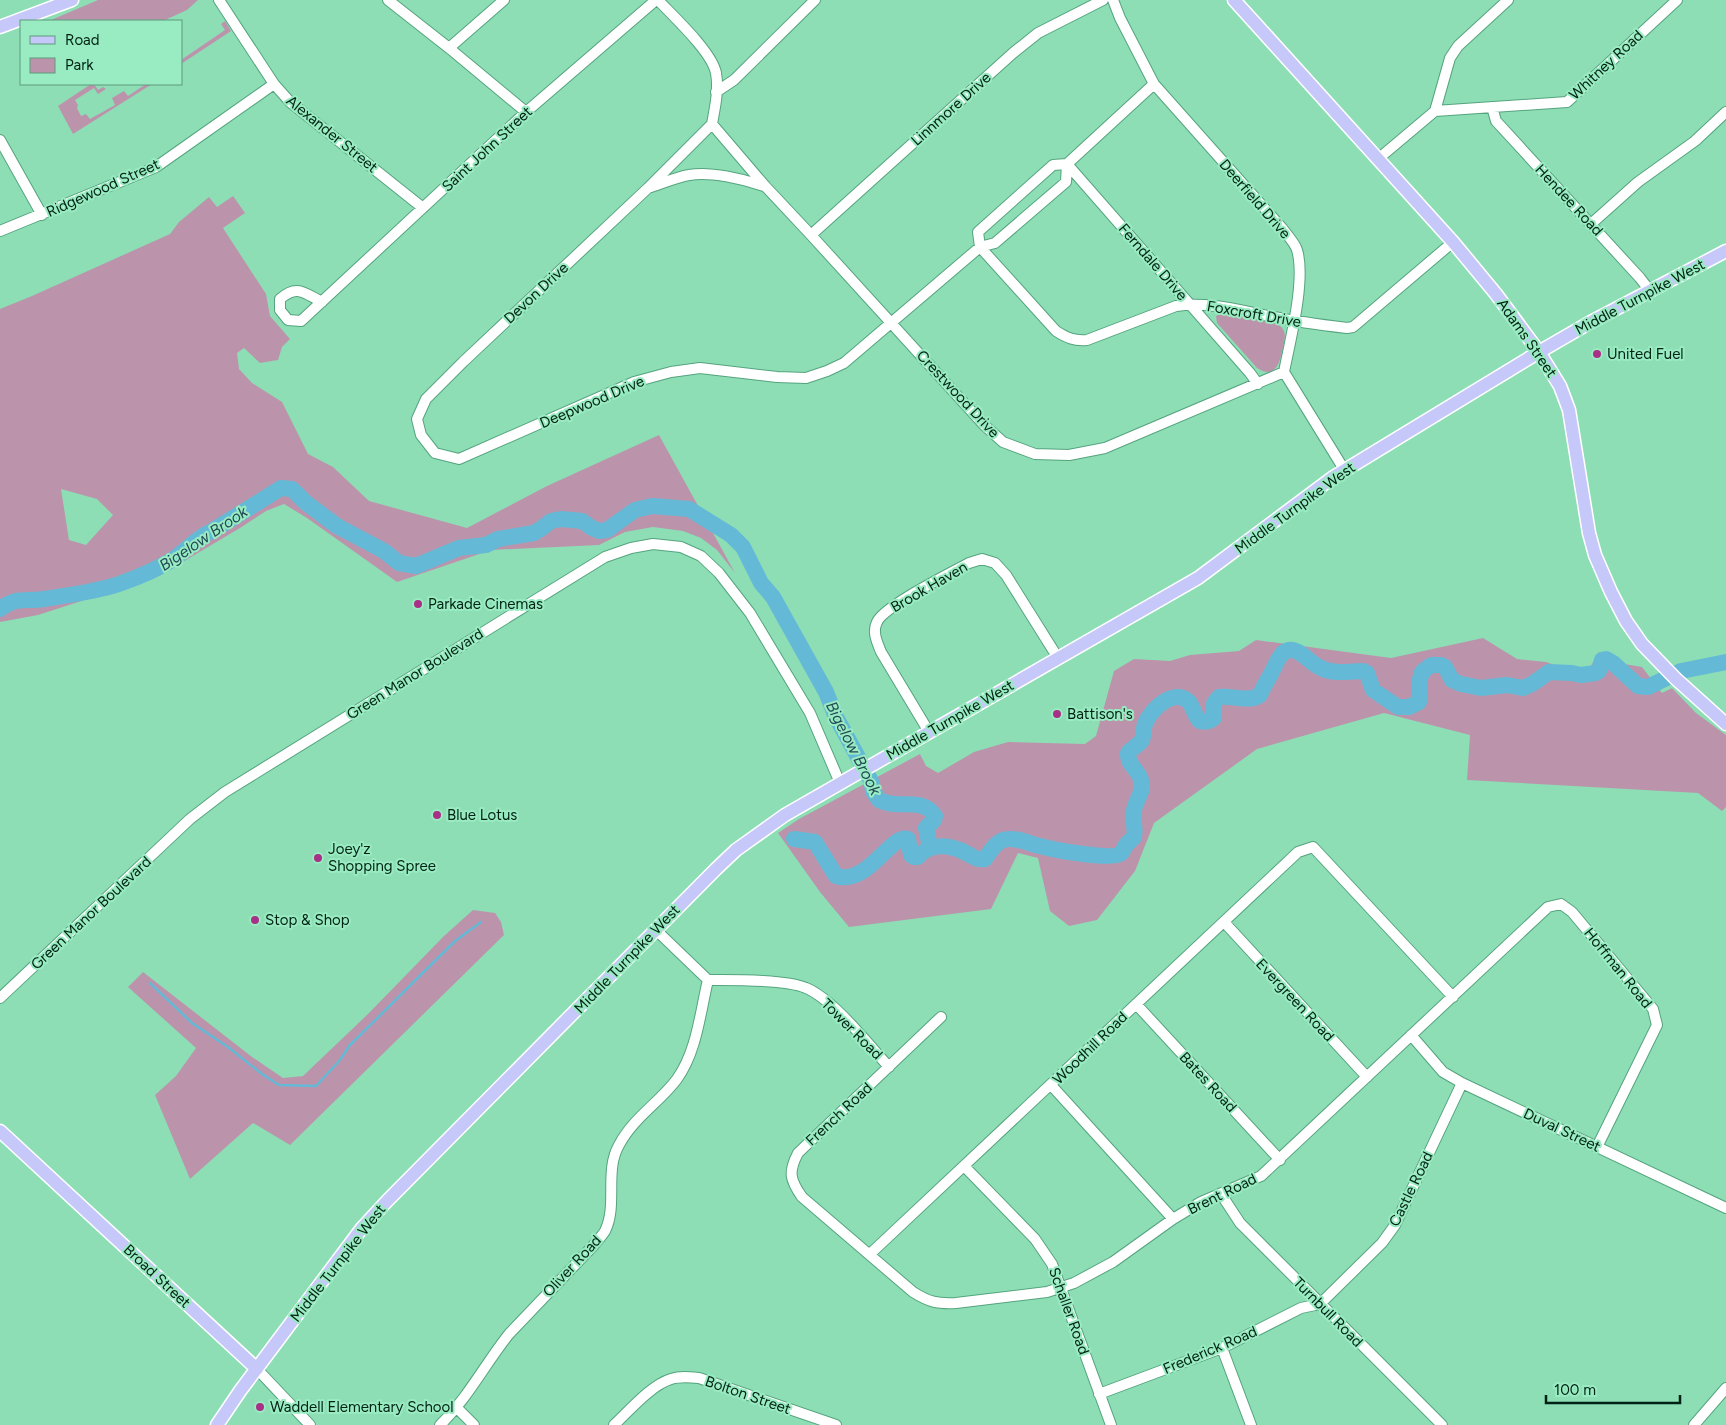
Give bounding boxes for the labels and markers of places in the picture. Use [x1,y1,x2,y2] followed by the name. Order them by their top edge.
[1607,345,1684,363] place label: United Fuel
[1591,348,1603,360] marker: United Fuel
[428,595,543,613] place label: Parkade Cinemas
[412,598,424,610] marker: Parkade Cinemas
[1067,705,1133,723] place label: Battison's
[1051,708,1063,720] marker: Battison's
[447,806,517,824] place label: Blue Lotus
[431,809,443,821] marker: Blue Lotus
[328,840,436,875] place label: Joey'z Shopping Spree
[312,852,324,864] marker: Joey'z Shopping Spree
[265,911,350,929] place label: Stop & Shop
[249,914,261,926] marker: Stop & Shop
[270,1398,454,1416] place label: Waddell Elementary School
[254,1401,266,1413] marker: Waddell Elementary School

